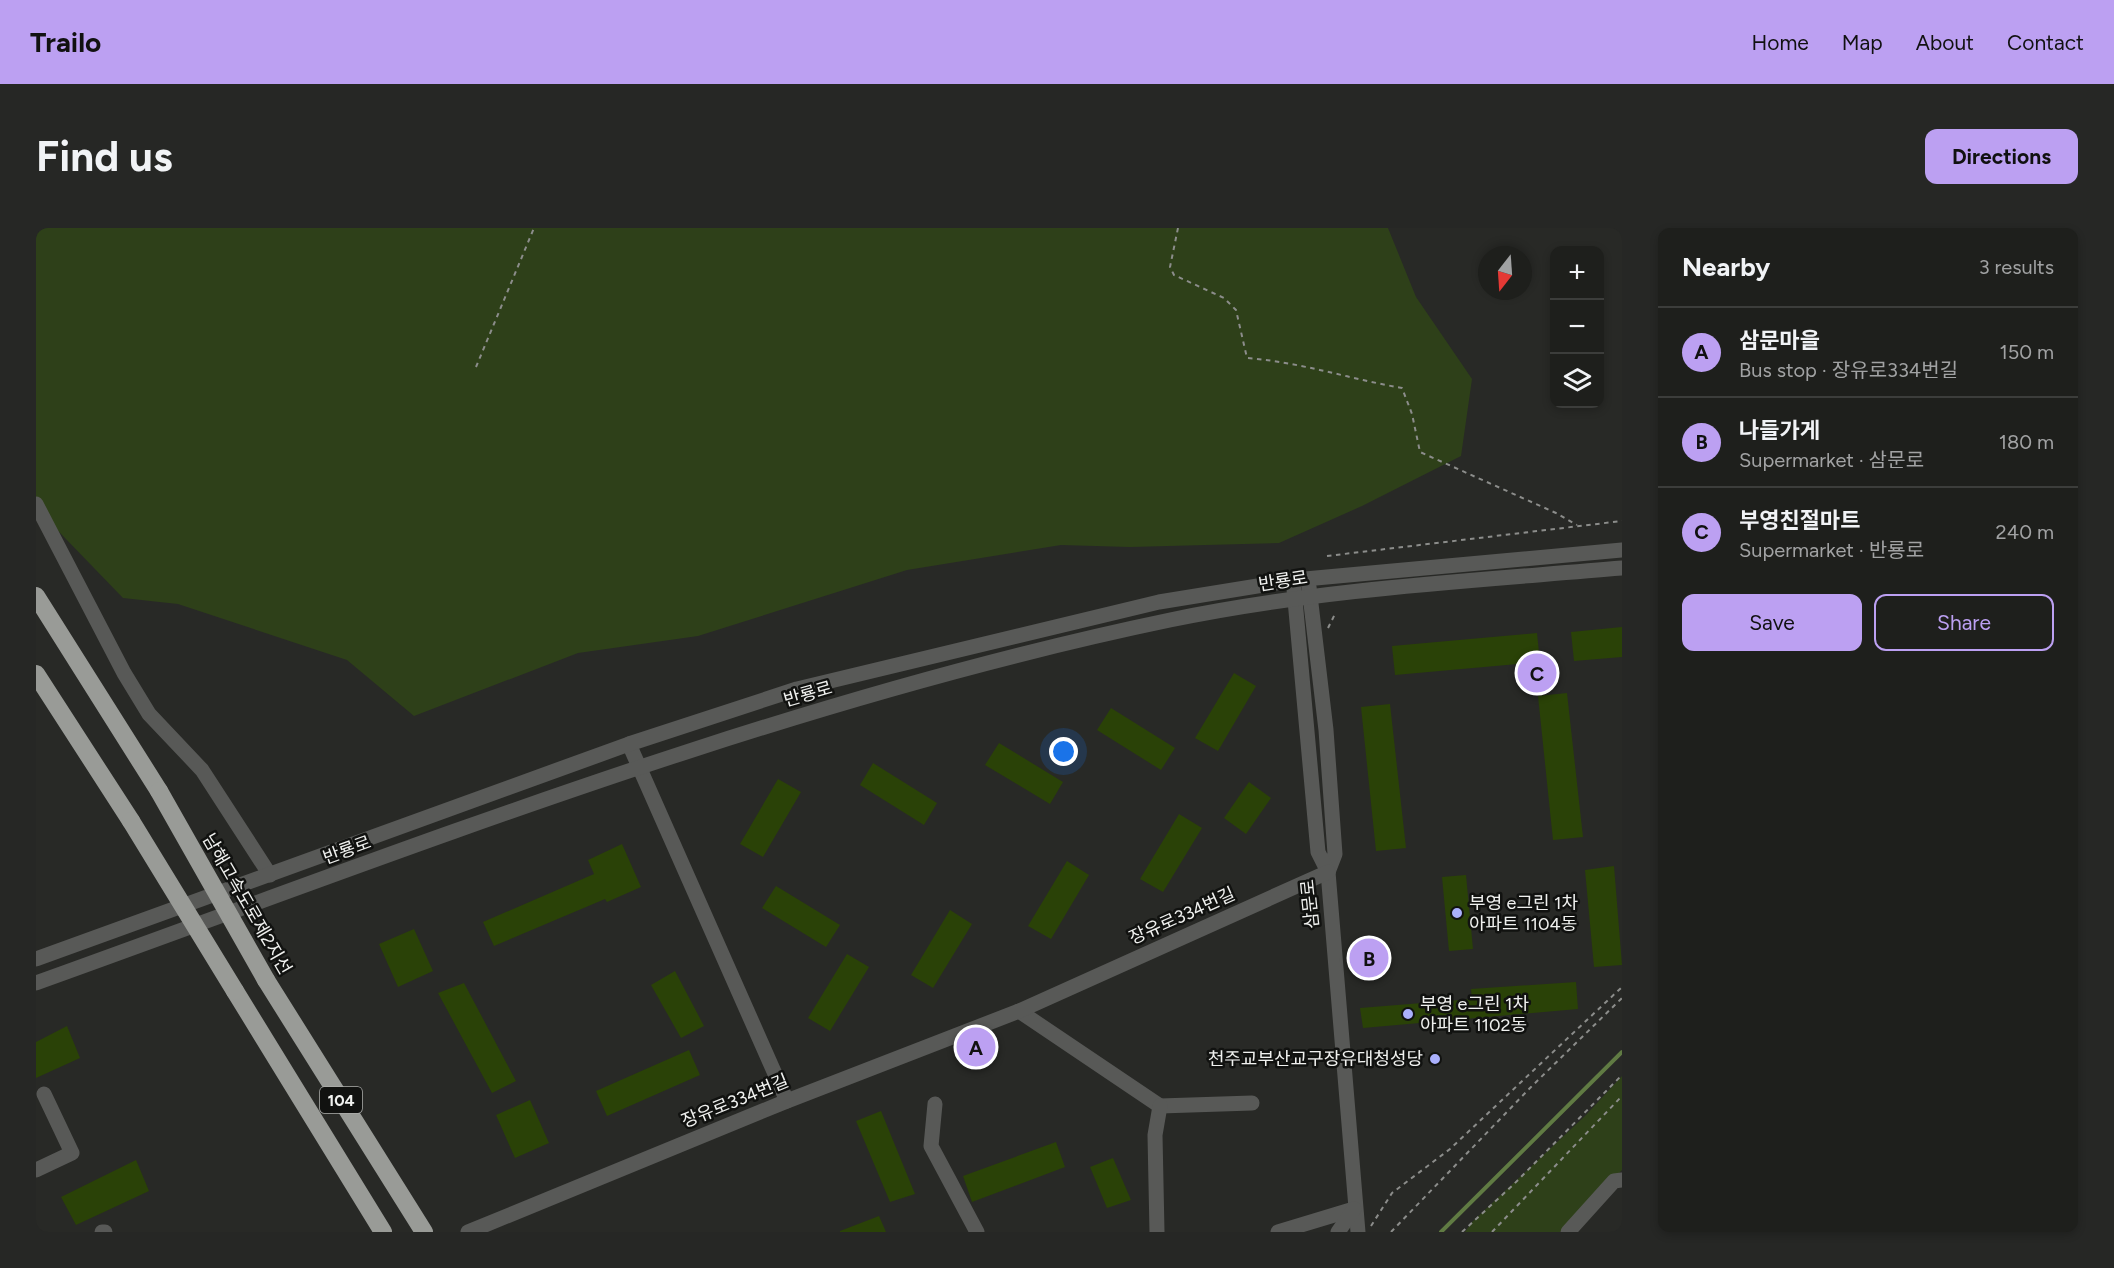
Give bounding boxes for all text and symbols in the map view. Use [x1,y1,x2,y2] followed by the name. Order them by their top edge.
[30,25,101,59] text: Trailo
[1752,30,1809,55] text: Home
[1842,30,1883,55] text: Map
[1916,30,1974,55] text: About
[2007,30,2084,55] text: Contact
[1925,129,2078,184] button: Directions
[36,131,173,182] text: Find us
[1478,246,1532,300] north arrow
[1550,246,1604,408] map controls
[1550,246,1604,300] button: +
[1682,251,1770,283] text: Nearby
[1979,255,2054,279] text: 3 results
[1550,300,1604,354] button: −
[1739,327,1820,354] text: 삼문마을
[1694,340,1709,364] text: A
[1999,340,2054,364] text: 150 m
[1550,354,1604,408] button: layers
[1739,358,1958,382] text: Bus stop · 장유로334번길
[1739,417,1820,444] text: 나들가게
[1695,430,1708,454] text: B
[1999,430,2054,454] text: 180 m
[1739,448,1924,472] text: Supermarket · 삼문로
[1739,507,1860,534] text: 부영친절마트
[1694,520,1709,544] text: C
[1996,520,2054,544] text: 240 m
[1739,538,1924,562] text: Supermarket · 반룡로
[1257,566,1309,596] street label: 반룡로
[1682,594,1862,651] button: Save
[1874,594,2054,651] button: Share
[1518,650,1556,696] pin: C
[781,677,835,711] street label: 반룡로
[1049,737,1078,766] your location
[198,830,296,978] street label: 남해고속도로제2지선
[320,831,374,869] street label: 반룡로
[1296,878,1324,930] street label: 삼문로
[1126,883,1238,949] street label: 장유로334번길
[1469,892,1578,935] place label: 부영 e그린 1차 아파트 1104동
[1450,906,1464,920] marker: 부영 e그린 1차 아파트 1104동
[1350,936,1388,980] pin: B
[1420,993,1529,1036] place label: 부영 e그린 1차 아파트 1102동
[1401,1007,1415,1021] marker: 부영 e그린 1차 아파트 1102동
[956,1024,996,1070] pin: A
[1208,1048,1423,1070] place label: 천주교부산교구장유대청성당
[1428,1052,1442,1066] marker: 천주교부산교구장유대청성당
[678,1070,792,1132] street label: 장유로334번길
[320,1087,362,1113] road number: 104

